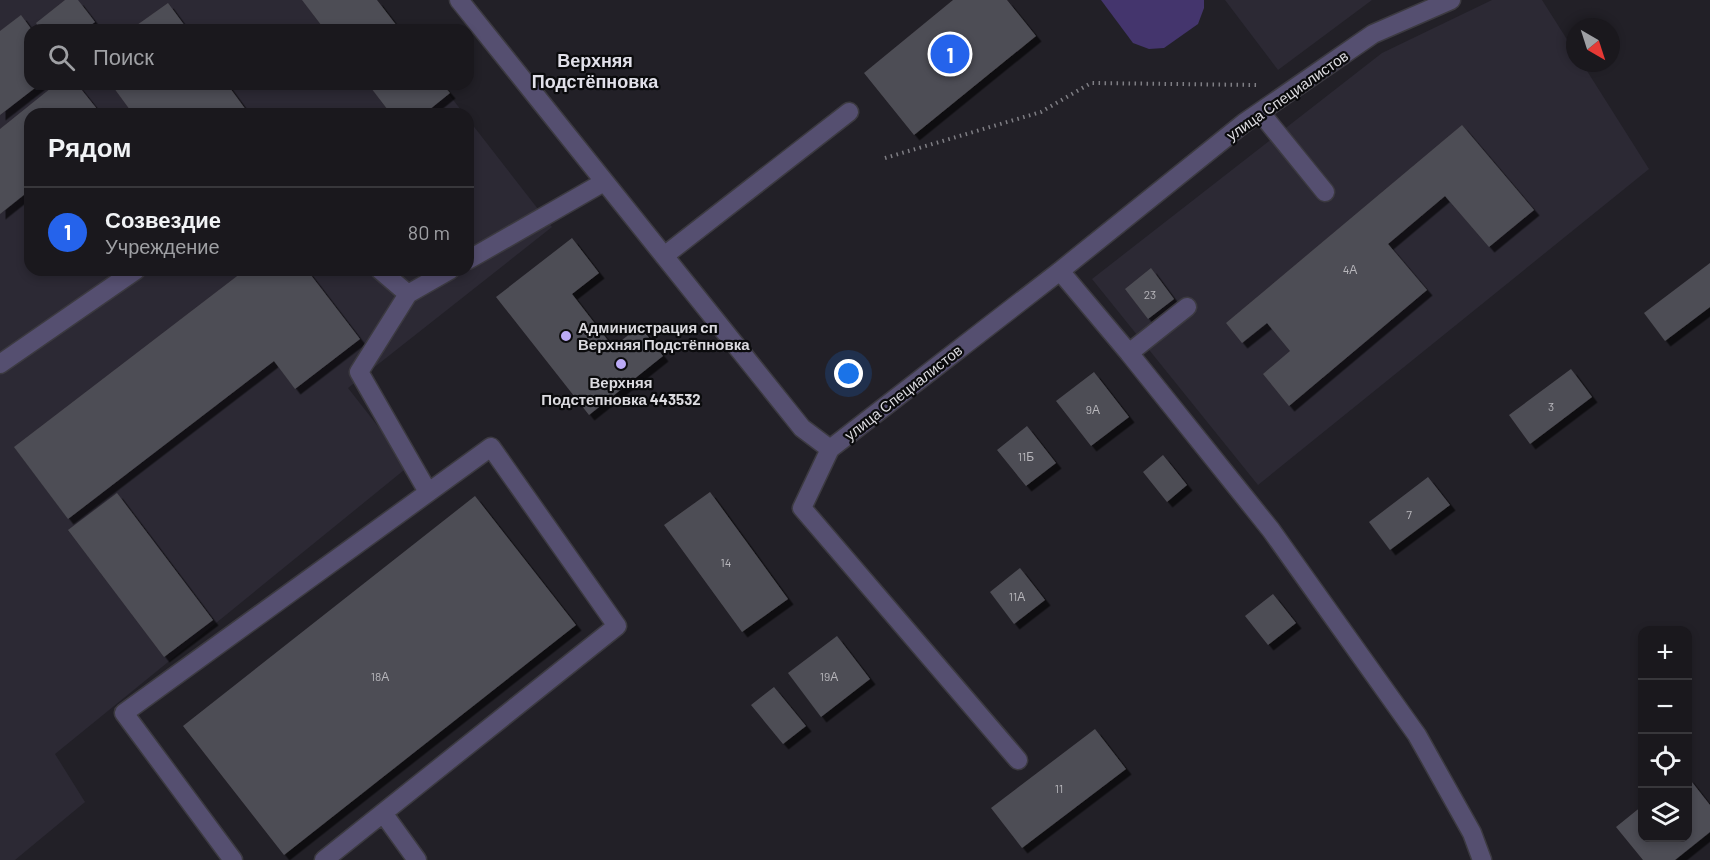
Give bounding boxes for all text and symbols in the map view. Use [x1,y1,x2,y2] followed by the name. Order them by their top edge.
[1566,18,1620,72] north arrow
[24,24,474,90] search box
[930,32,970,76] pin: 1
[45,41,78,74] icon: search
[93,43,154,69] text: Поиск
[1223,46,1351,144] street label: улица Специалистов
[532,49,659,92] district label: Верхняя Подстёпновка
[48,131,131,162] text: Рядом
[105,206,221,232] text: Созвездие
[64,220,71,244] text: 1
[408,220,450,244] text: 80 m
[105,234,220,258] text: Учреждение
[1343,262,1357,276] house number: 4А
[1144,287,1156,301] house number: 23
[578,318,750,353] place label: Администрация сп Верхняя Подстёпновка
[559,329,573,343] marker: Администрация сп Верхняя Подстёпновка
[841,340,965,444] street label: улица Специалистов
[614,357,628,371] marker: Верхняя Подстепновка 443532
[834,359,863,388] your location
[541,373,701,408] place label: Верхняя Подстепновка 443532
[1548,399,1554,413] house number: 3
[1086,402,1100,416] house number: 9А
[1018,449,1034,463] house number: 11Б
[1406,507,1412,521] house number: 7
[721,555,731,569] house number: 14
[1009,589,1025,603] house number: 11А
[1638,626,1692,842] map controls
[1638,626,1692,680] button: +
[371,669,389,683] house number: 18А
[820,669,838,683] house number: 19А
[1638,680,1692,734] button: −
[1638,734,1692,788] button: locate
[1055,781,1063,795] house number: 11
[1638,788,1692,842] button: layers

